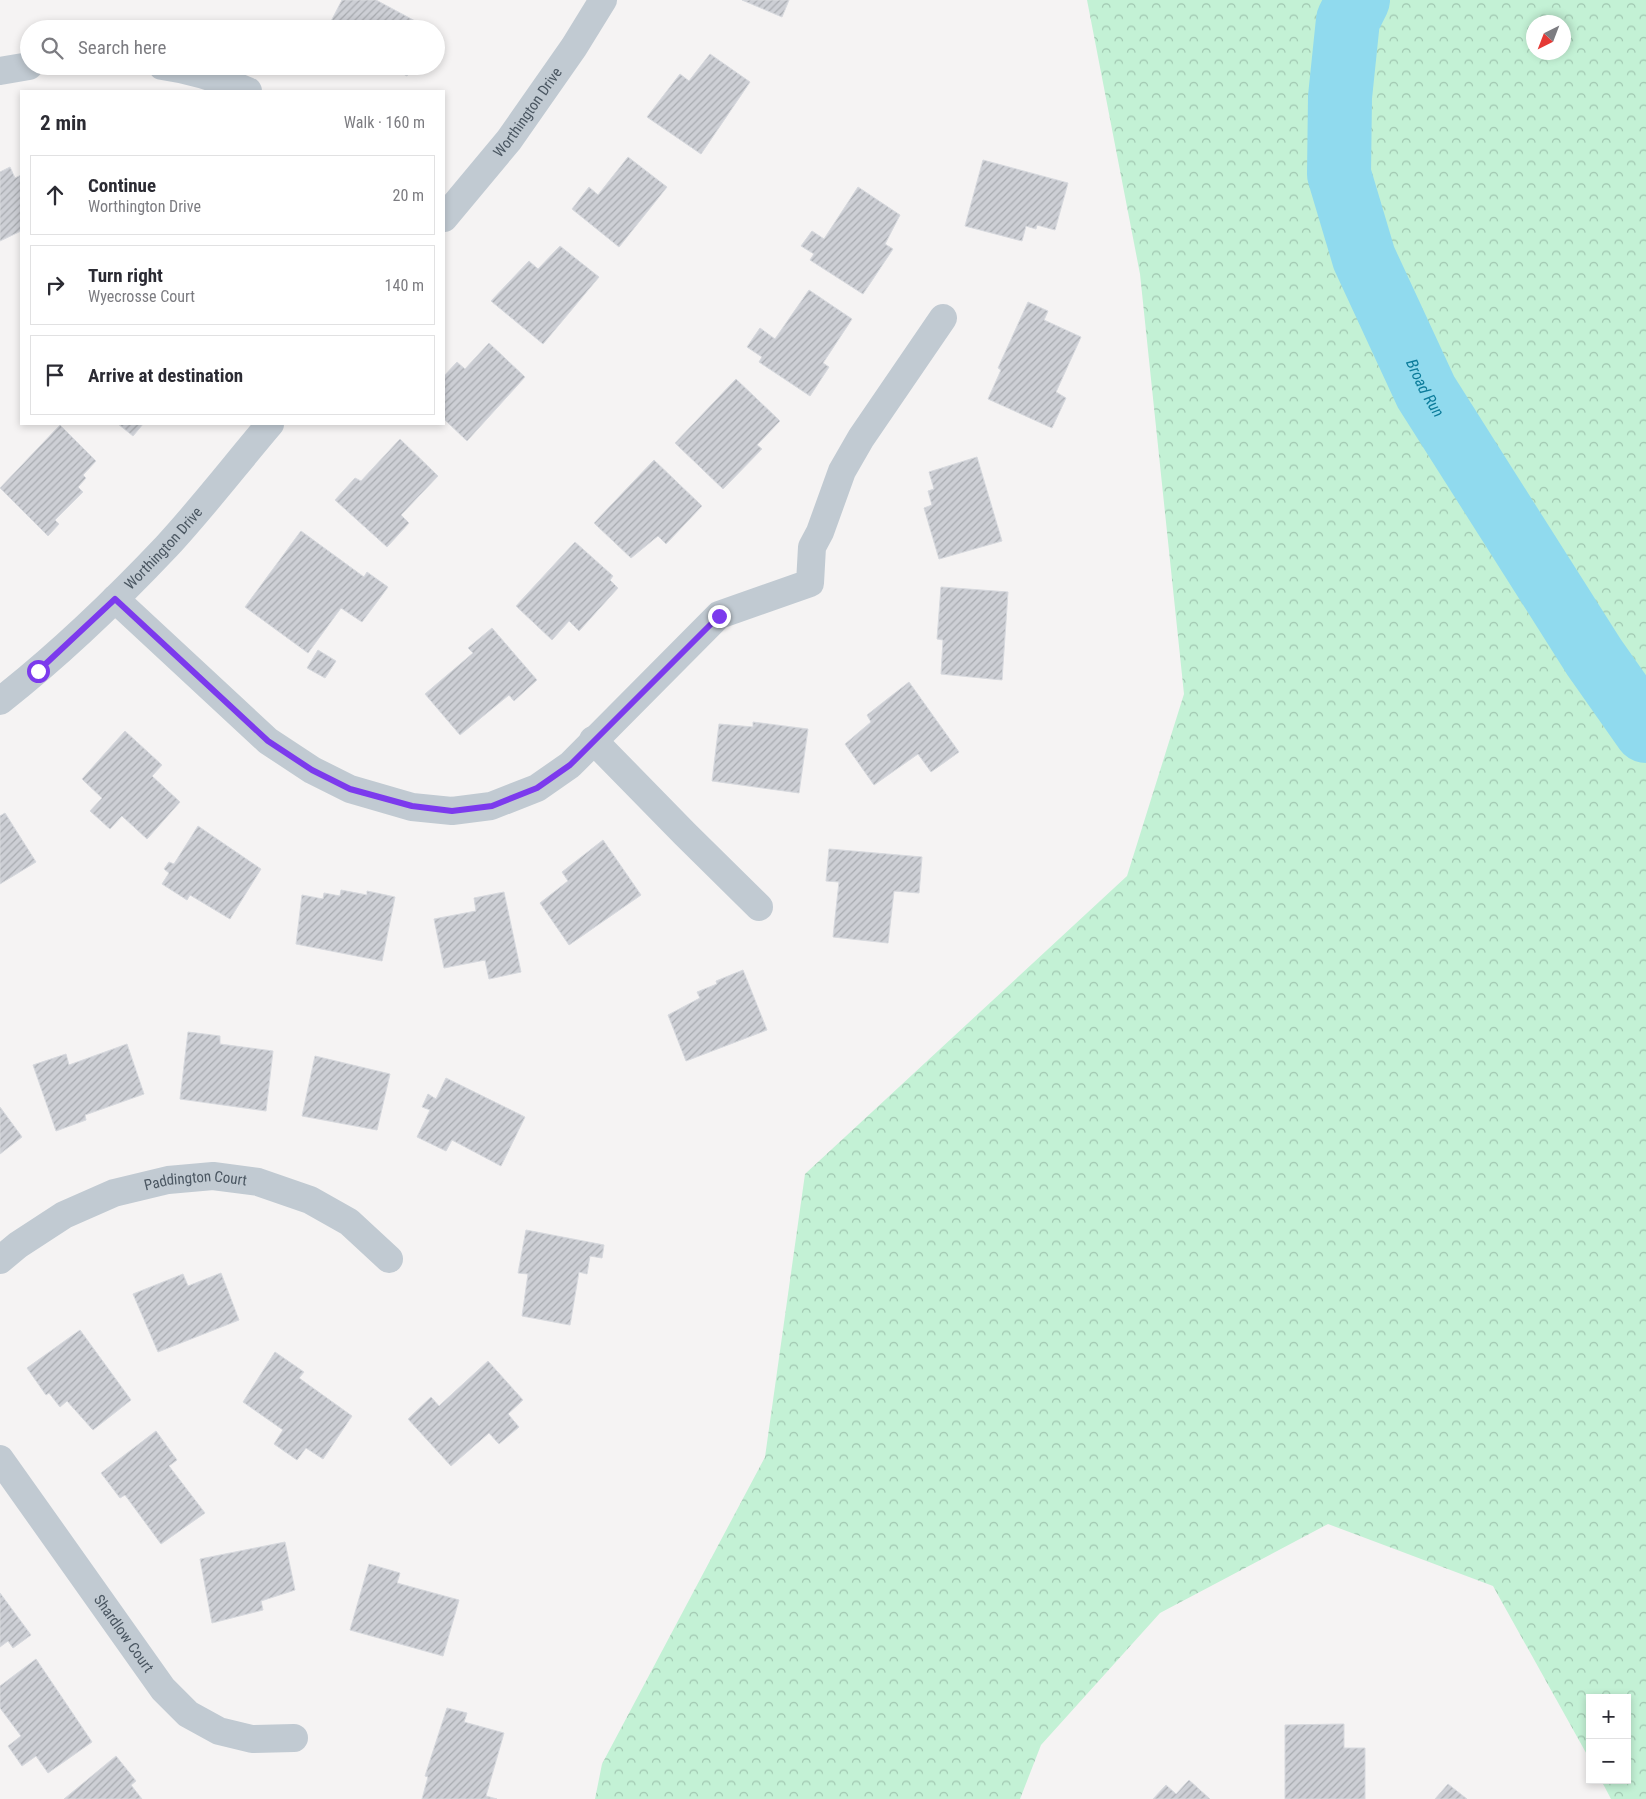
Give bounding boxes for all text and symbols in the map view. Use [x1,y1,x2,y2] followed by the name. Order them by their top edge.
[1526,15,1571,60] north arrow
[20,20,445,75] search box
[38,34,66,62] icon: search
[78,36,166,59] text: Search here
[490,64,566,161] street label: Worthington Drive
[40,111,87,135] text: 2 min
[344,113,425,132] text: Walk · 160 m
[88,174,156,197] text: Continue
[41,181,69,209] icon: ahead
[392,186,424,205] text: 20 m
[88,197,201,216] text: Worthington Drive
[88,264,163,287] text: Turn right
[41,271,69,299] icon: right
[385,276,424,295] text: 140 m
[88,287,195,306] text: Wyecrosse Court
[1402,356,1449,420] water label: Broad Run
[41,361,69,389] icon: arrive
[88,364,243,387] text: Arrive at destination
[121,503,206,593] street label: Worthington Drive
[708,605,731,628] route end
[27,660,50,683] route start
[142,1167,248,1194] street label: Paddington Court
[90,1591,157,1676] street label: Shardlow Court
[1586,1694,1631,1784] map controls
[1586,1694,1631,1739] button: +
[1586,1739,1631,1784] button: −

